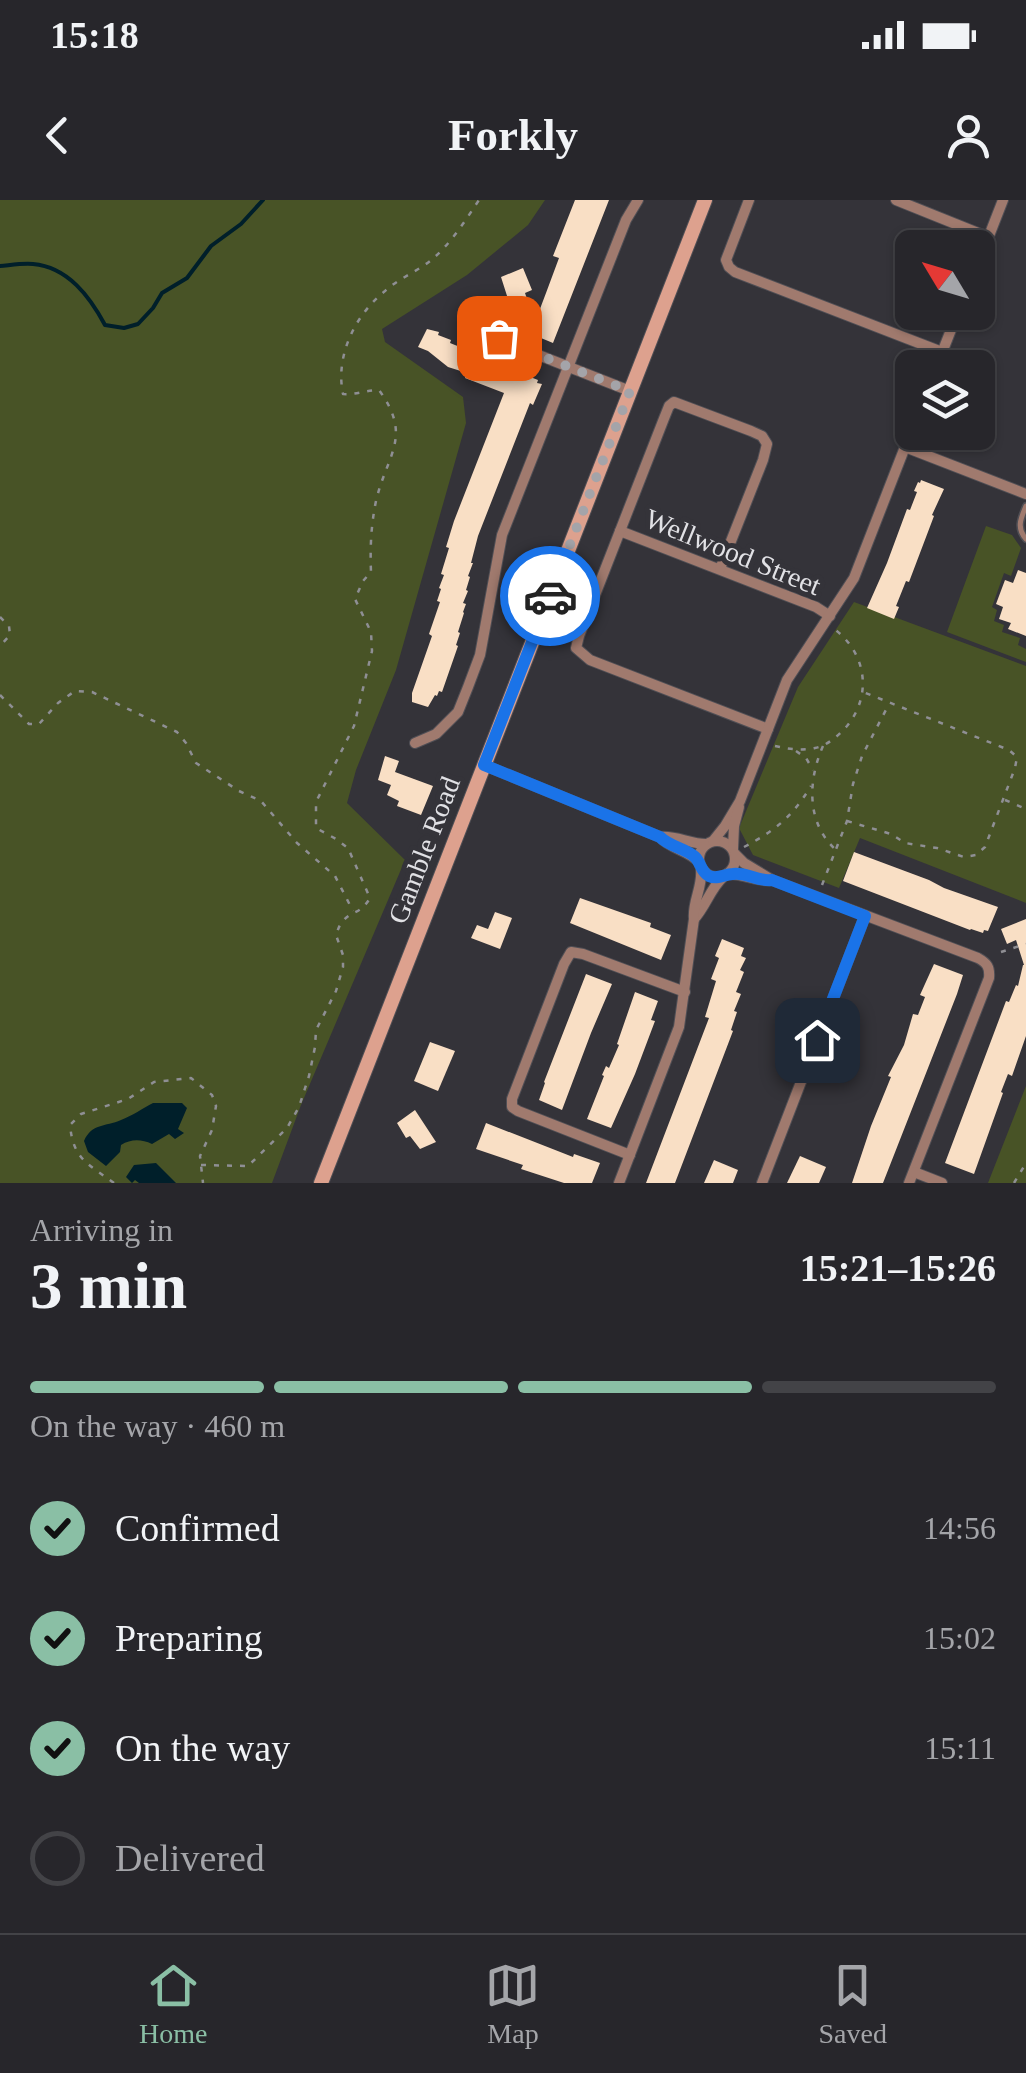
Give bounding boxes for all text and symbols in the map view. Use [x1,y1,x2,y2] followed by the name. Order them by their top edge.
[50,14,139,56] text: 15:18
[30,108,85,163] icon: back
[941,108,996,163] icon: person
[448,110,578,160] text: Forkly
[895,230,995,330] north arrow
[895,230,995,450] map controls
[457,296,542,381] pin
[472,311,527,366] icon: bag
[895,350,995,450] button: layers
[641,503,826,601] street label: Wellwood Street
[500,546,600,646] courier
[523,569,578,624] icon: car
[382,772,466,928] street label: Gamble Road
[775,998,860,1083] pin
[790,1013,845,1068] icon: home
[30,1212,173,1248] text: Arriving in
[800,1247,996,1289] text: 15:21–15:26
[30,1250,187,1322] text: 3 min
[30,1408,285,1444] text: On the way · 460 m
[30,1501,85,1556] icon: check
[115,1507,280,1549] text: Confirmed
[923,1510,996,1546] text: 14:56
[30,1611,85,1666] icon: check
[115,1617,263,1659] text: Preparing
[923,1620,996,1656] text: 15:02
[30,1721,85,1776] icon: check
[115,1727,290,1769] text: On the way
[924,1730,996,1766] text: 15:11
[115,1837,265,1879] text: Delivered
[139,1958,207,2050] tab: Home
[485,1958,540,2050] tab: Map
[819,1958,887,2050] tab: Saved

